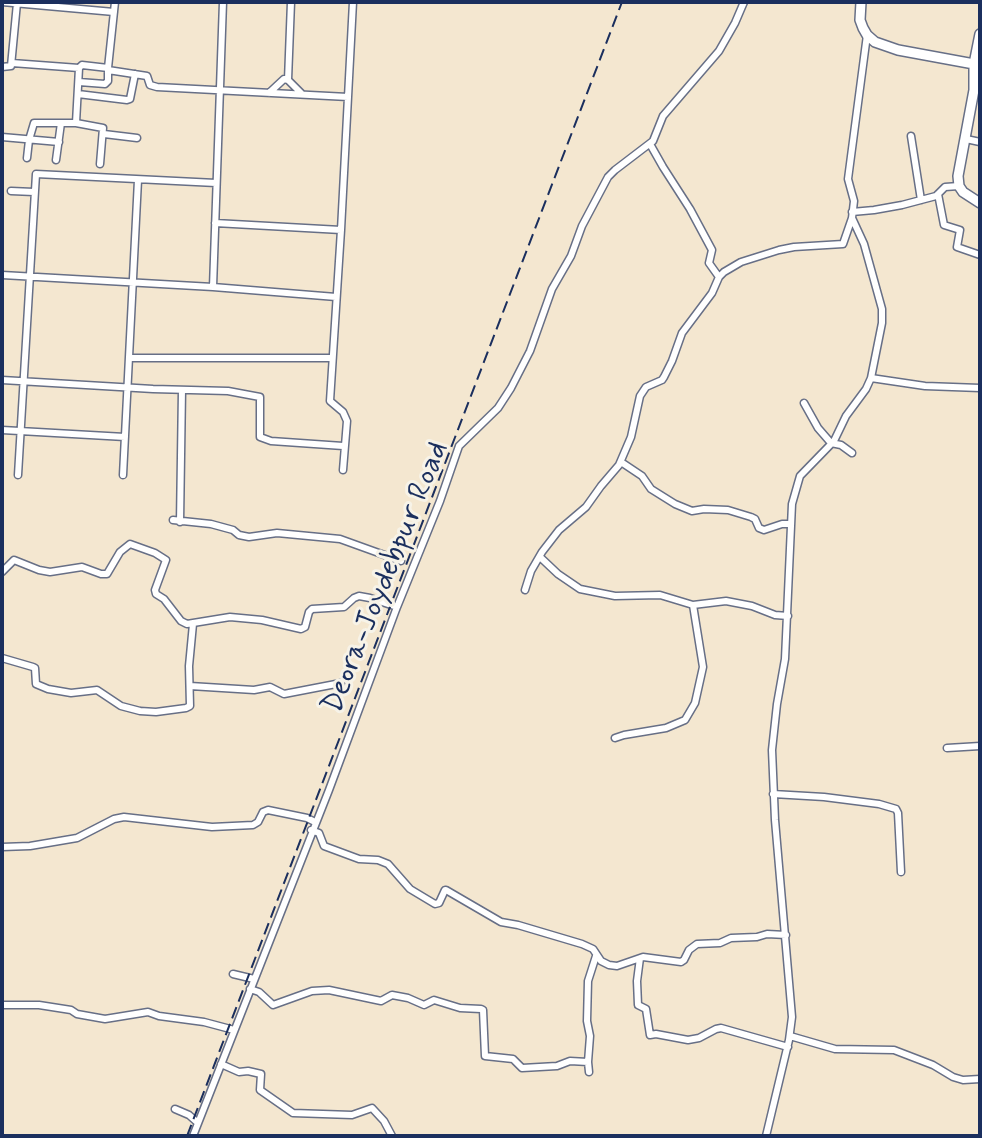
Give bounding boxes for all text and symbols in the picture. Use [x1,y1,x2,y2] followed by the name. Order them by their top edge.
[316,437,458,719] street label: Deora-Joydebpur Road

